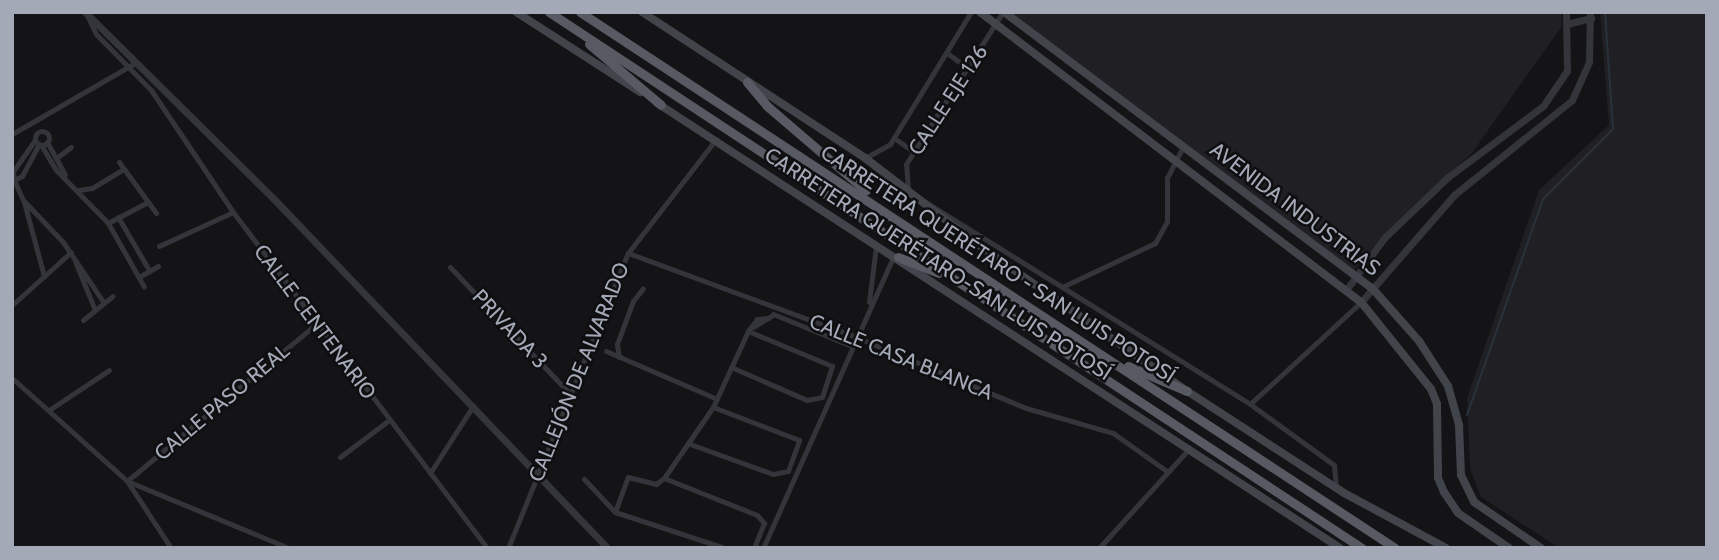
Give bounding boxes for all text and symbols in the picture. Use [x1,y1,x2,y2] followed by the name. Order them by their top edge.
[903,40,993,160] street label: CALLE EJE 126
[1205,137,1385,281] street label: AVENIDA INDUSTRIAS
[816,140,1180,388] street label: CARRETERA QUERÉTARO - SAN LUIS POTOSÍ
[760,142,1116,386] street label: CARRETERA QUERÉTARO-SAN LUIS POTOSÍ
[249,240,381,404] street label: CALLE CENTENARIO
[523,259,635,485] street label: CALLEJÓN DE ALVARADO
[467,284,553,374] street label: PRIVADA 3
[806,309,996,405] street label: CALLE CASA BLANCA
[149,338,295,466] street label: CALLE PASO REAL

